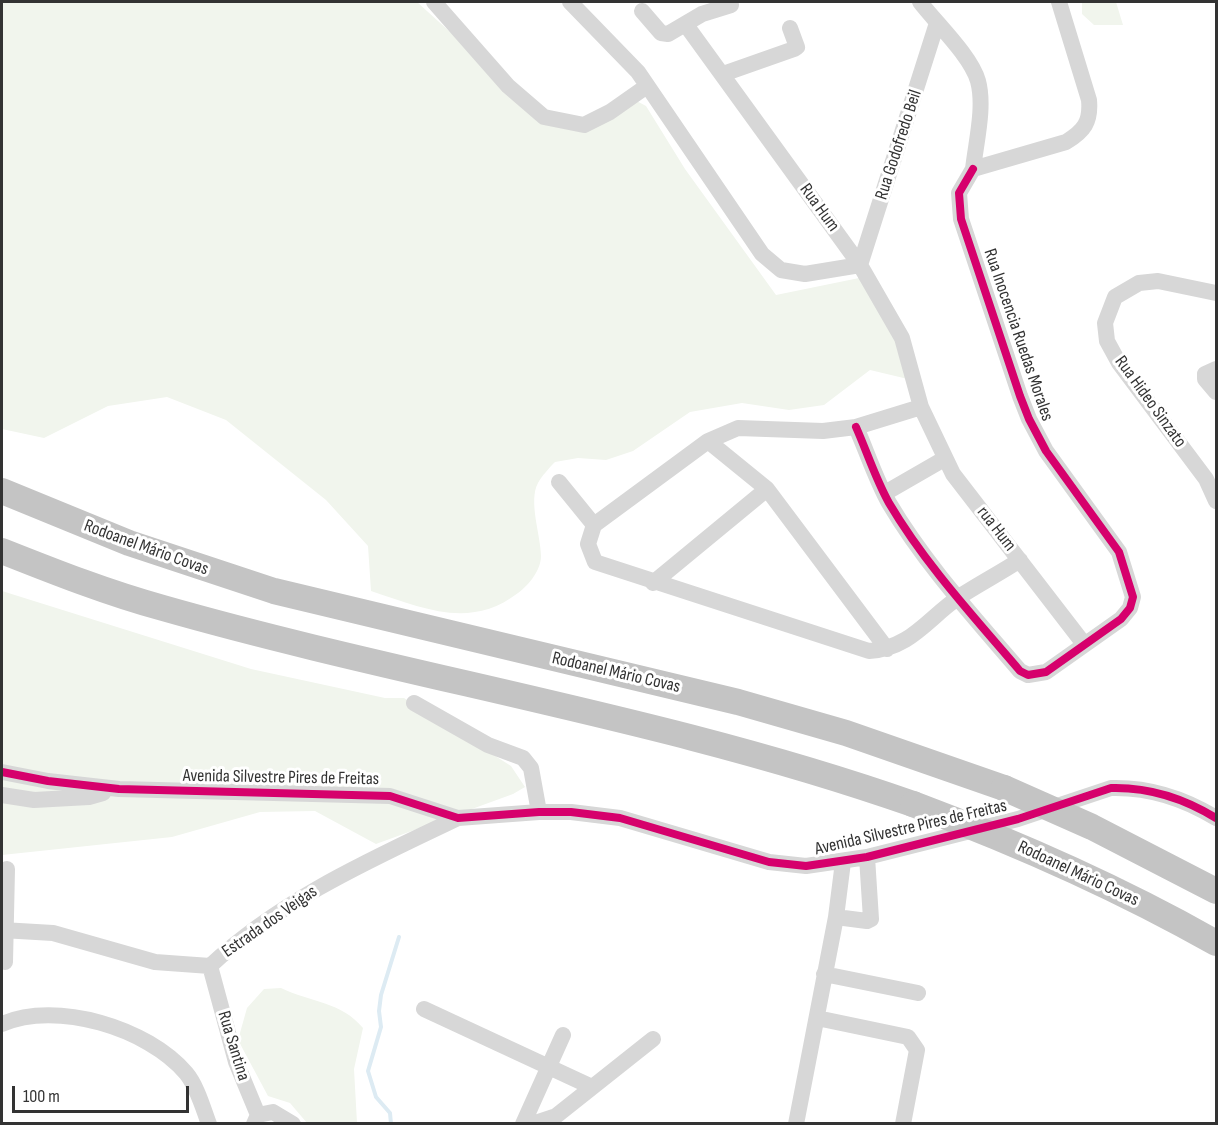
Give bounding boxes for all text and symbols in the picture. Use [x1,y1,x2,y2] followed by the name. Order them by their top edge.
[871,87,927,203] street label: Rua Godofredo Beil
[794,180,844,236] street label: Rua Hum
[978,246,1058,424] street label: Rua Inocencia Ruedas Morales
[1109,352,1191,452] street label: Rua Hideo Sinzato
[972,502,1020,556] street label: rua Hum
[81,515,211,581] street label: Rodoanel Mário Covas
[550,648,682,698] street label: Rodoanel Mário Covas
[183,765,379,791] street label: Avenida Silvestre Pires de Freitas
[813,795,1009,861] street label: Avenida Silvestre Pires de Freitas
[1014,837,1142,911] street label: Rodoanel Mário Covas
[218,881,322,963] street label: Estrada dos Veigas
[212,1009,254,1083] street label: Rua Santina
[15,1074,192,1112] scale bar
[23,1086,60,1107] text: 100 m

